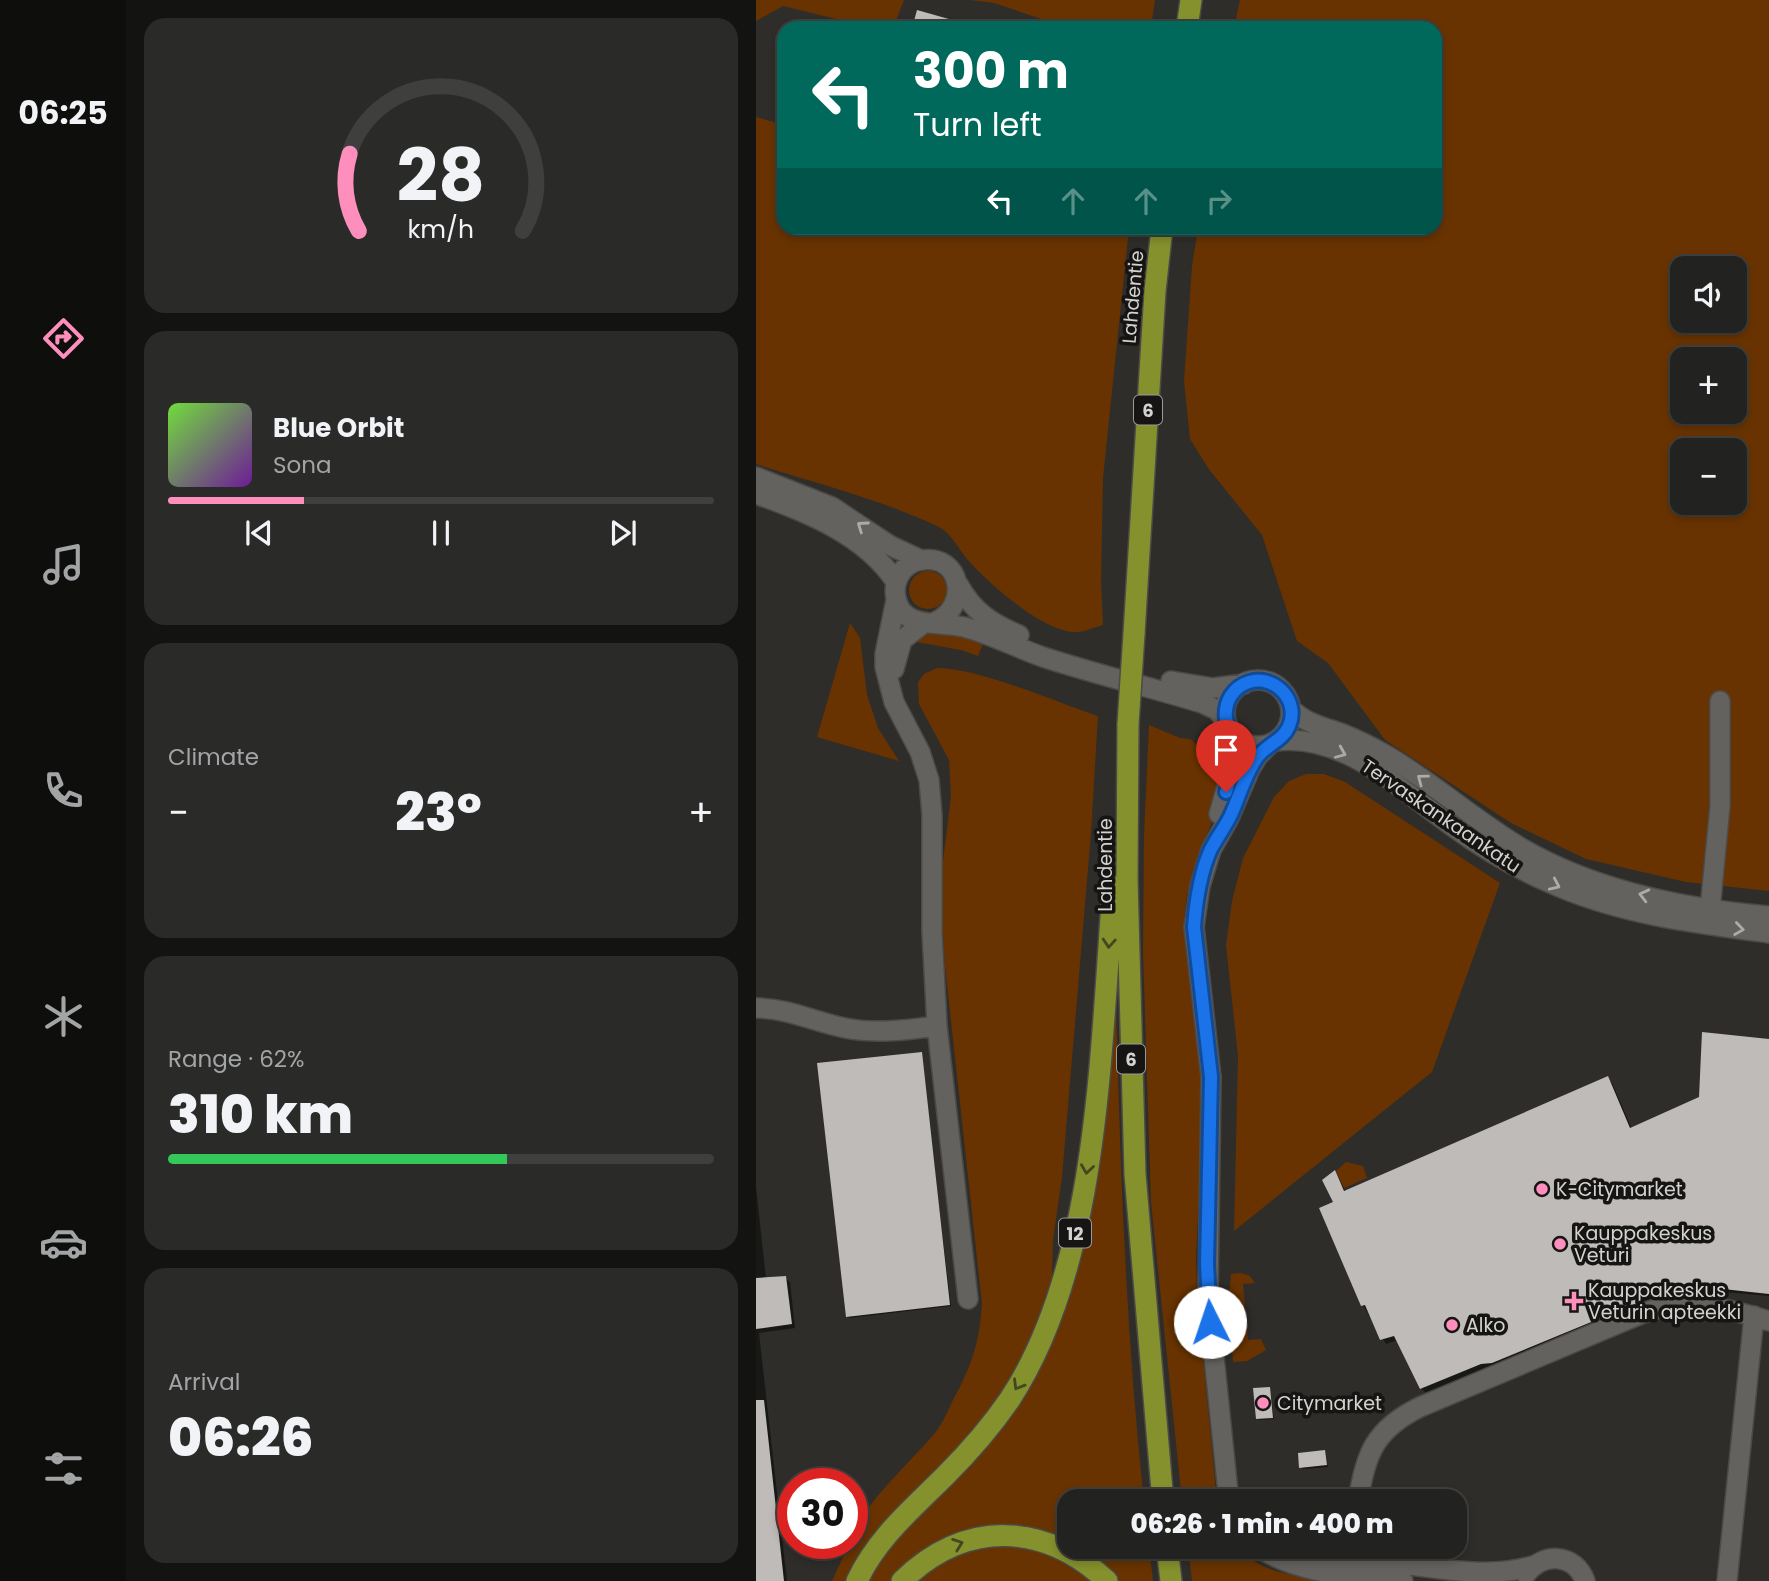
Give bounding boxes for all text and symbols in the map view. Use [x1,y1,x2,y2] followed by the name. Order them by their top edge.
[913,37,1069,105] text: 300 m
[798,49,889,140] icon: left
[18,90,108,135] text: 06:25
[913,102,1042,147] text: Turn left
[397,126,485,227] text: 28
[981,182,1019,220] icon: left
[1054,182,1092,220] icon: ahead
[1127,182,1165,220] icon: ahead
[1200,182,1238,220] icon: right
[408,212,474,247] text: km/h
[1115,249,1151,345] street label: Lahdentie
[1670,256,1747,515] map controls
[1670,256,1747,333] button: sound
[39,314,88,363] icon: directions
[1670,347,1747,424] button: +
[1134,396,1162,424] road number: 6
[273,410,404,446] text: Blue Orbit
[1670,438,1747,515] button: −
[273,449,332,481] text: Sona
[240,514,278,552] icon: previous
[422,514,460,552] icon: pause
[604,514,642,552] icon: next
[857,522,870,534] one-way arrow
[39,540,88,589] icon: music
[1196,720,1256,792] pin
[1207,731,1245,769] icon: arrive
[168,741,259,773] text: Climate
[1334,745,1347,759] one-way arrow
[1356,753,1526,879] street label: Tervaskankaankatu
[39,766,88,815] icon: phone
[1417,775,1430,788] one-way arrow
[395,776,482,849] text: 23°
[168,786,189,839] text: −
[688,786,714,839] text: +
[1092,818,1119,912] street label: Lahdentie
[1547,877,1560,891] one-way arrow
[1638,889,1650,903] one-way arrow
[1733,921,1745,936] one-way arrow
[1102,938,1117,949] one-way arrow
[39,992,88,1041] icon: climate
[168,1043,305,1075] text: Range · 62%
[1117,1044,1145,1074] road number: 6
[168,1078,353,1151] text: 310 km
[1079,1163,1094,1175] one-way arrow
[1556,1176,1683,1203] place label: K-Citymarket
[1534,1181,1550,1197] marker: K-Citymarket
[39,1218,88,1267] icon: car
[1059,1218,1091,1248] road number: 12
[1574,1220,1712,1269] place label: Kauppakeskus Veturi
[1552,1236,1568,1252] marker: Kauppakeskus Veturi
[1588,1277,1741,1326] place label: Kauppakeskus Veturin apteekki
[1173,1285,1247,1359] position arrow
[1566,1293,1582,1309] marker: Kauppakeskus Veturin apteekki
[1466,1312,1505,1339] place label: Alko
[1444,1317,1460,1333] marker: Alko
[168,1366,240,1398] text: Arrival
[1014,1377,1027,1390] one-way arrow
[1277,1390,1382,1417] place label: Citymarket
[1255,1395,1271,1411] marker: Citymarket
[168,1401,314,1474] text: 06:26
[39,1444,88,1493] icon: filters
[777,1468,868,1559] speed limit sign: 30
[1131,1506,1393,1542] text: 06:26 · 1 min · 400 m
[952,1538,964,1552] one-way arrow

